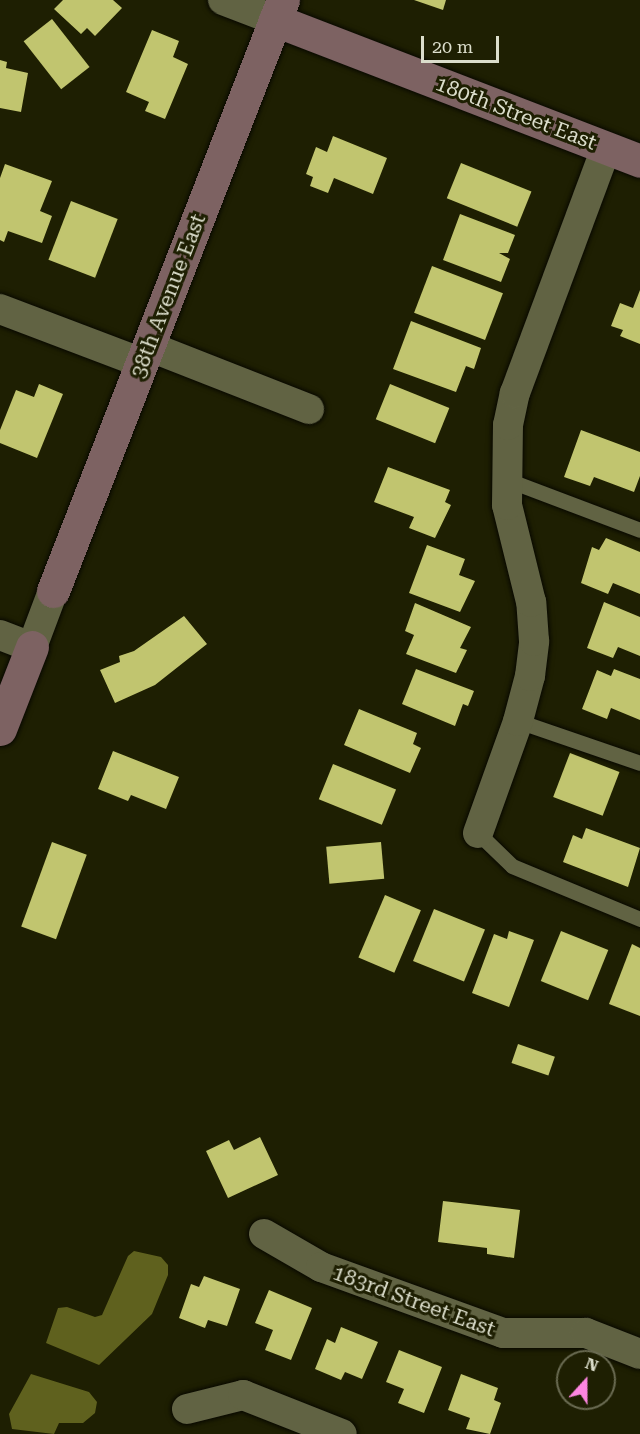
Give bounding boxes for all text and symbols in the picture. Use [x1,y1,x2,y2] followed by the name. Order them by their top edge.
[424,24,502,62] scale bar
[432,36,473,57] text: 20 m
[432,71,600,155] street label: 180th Street East
[125,210,211,382] street label: 38th Avenue East
[329,1260,499,1342] street label: 183rd Street East
[556,1350,616,1410] north arrow
[583,1354,601,1376] text: N

